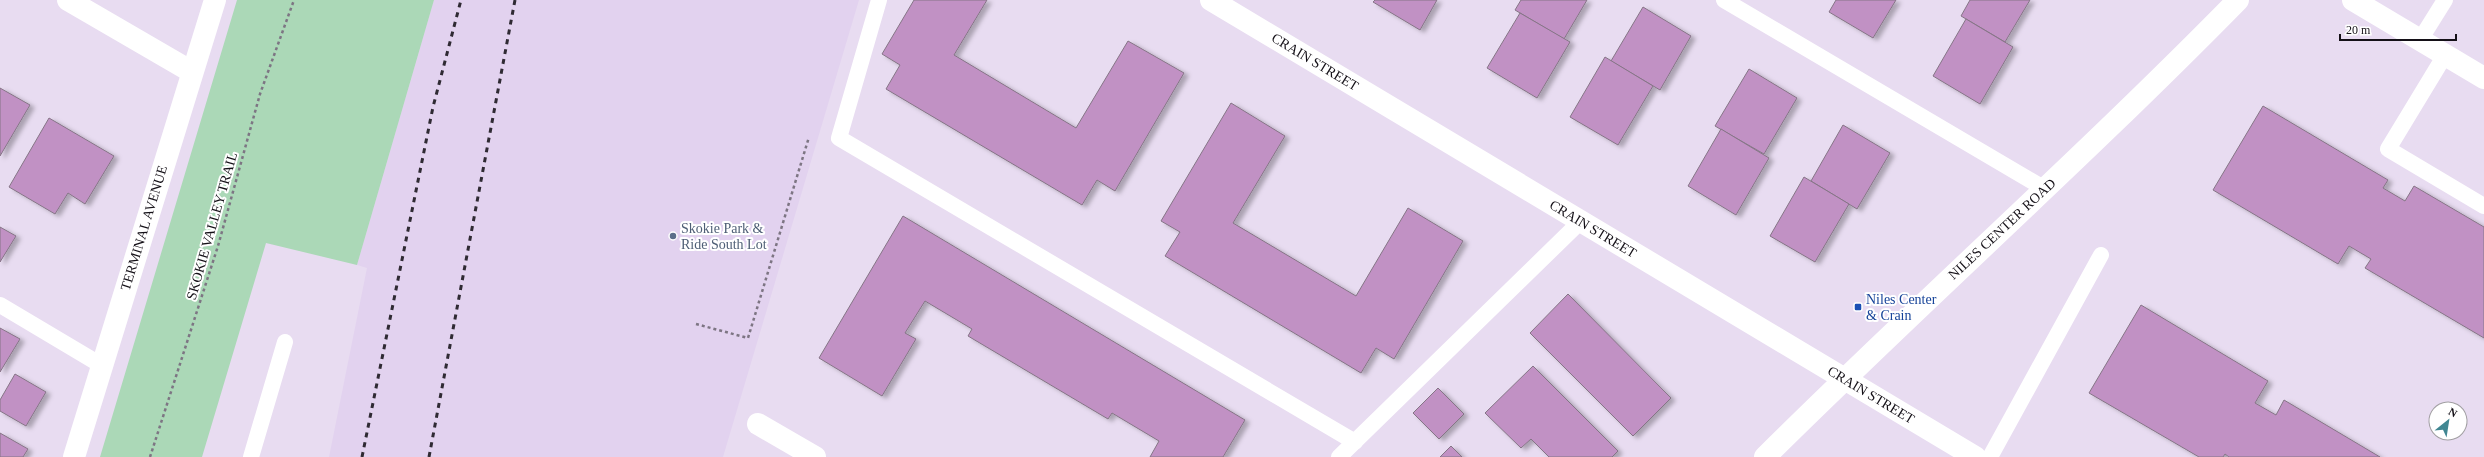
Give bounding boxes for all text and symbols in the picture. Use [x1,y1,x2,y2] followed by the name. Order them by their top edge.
[2340,16,2456,42] scale bar
[2346,23,2371,37] text: 20 m
[1269,30,1361,94] street label: CRAIN STREET
[184,151,240,301] street label: SKOKIE VALLEY TRAIL
[118,164,170,292] street label: TERMINAL AVENUE
[1945,176,2059,282] street label: NILES CENTER ROAD
[1547,197,1639,261] street label: CRAIN STREET
[681,221,767,252] place label: Skokie Park & Ride South Lot
[668,231,678,241] marker: Skokie Park & Ride South Lot
[1866,292,1937,323] place label: Niles Center & Crain
[1853,302,1863,312] marker: Niles Center & Crain
[1825,363,1917,427] street label: CRAIN STREET
[2428,401,2468,441] north arrow
[2447,405,2459,420] text: N

